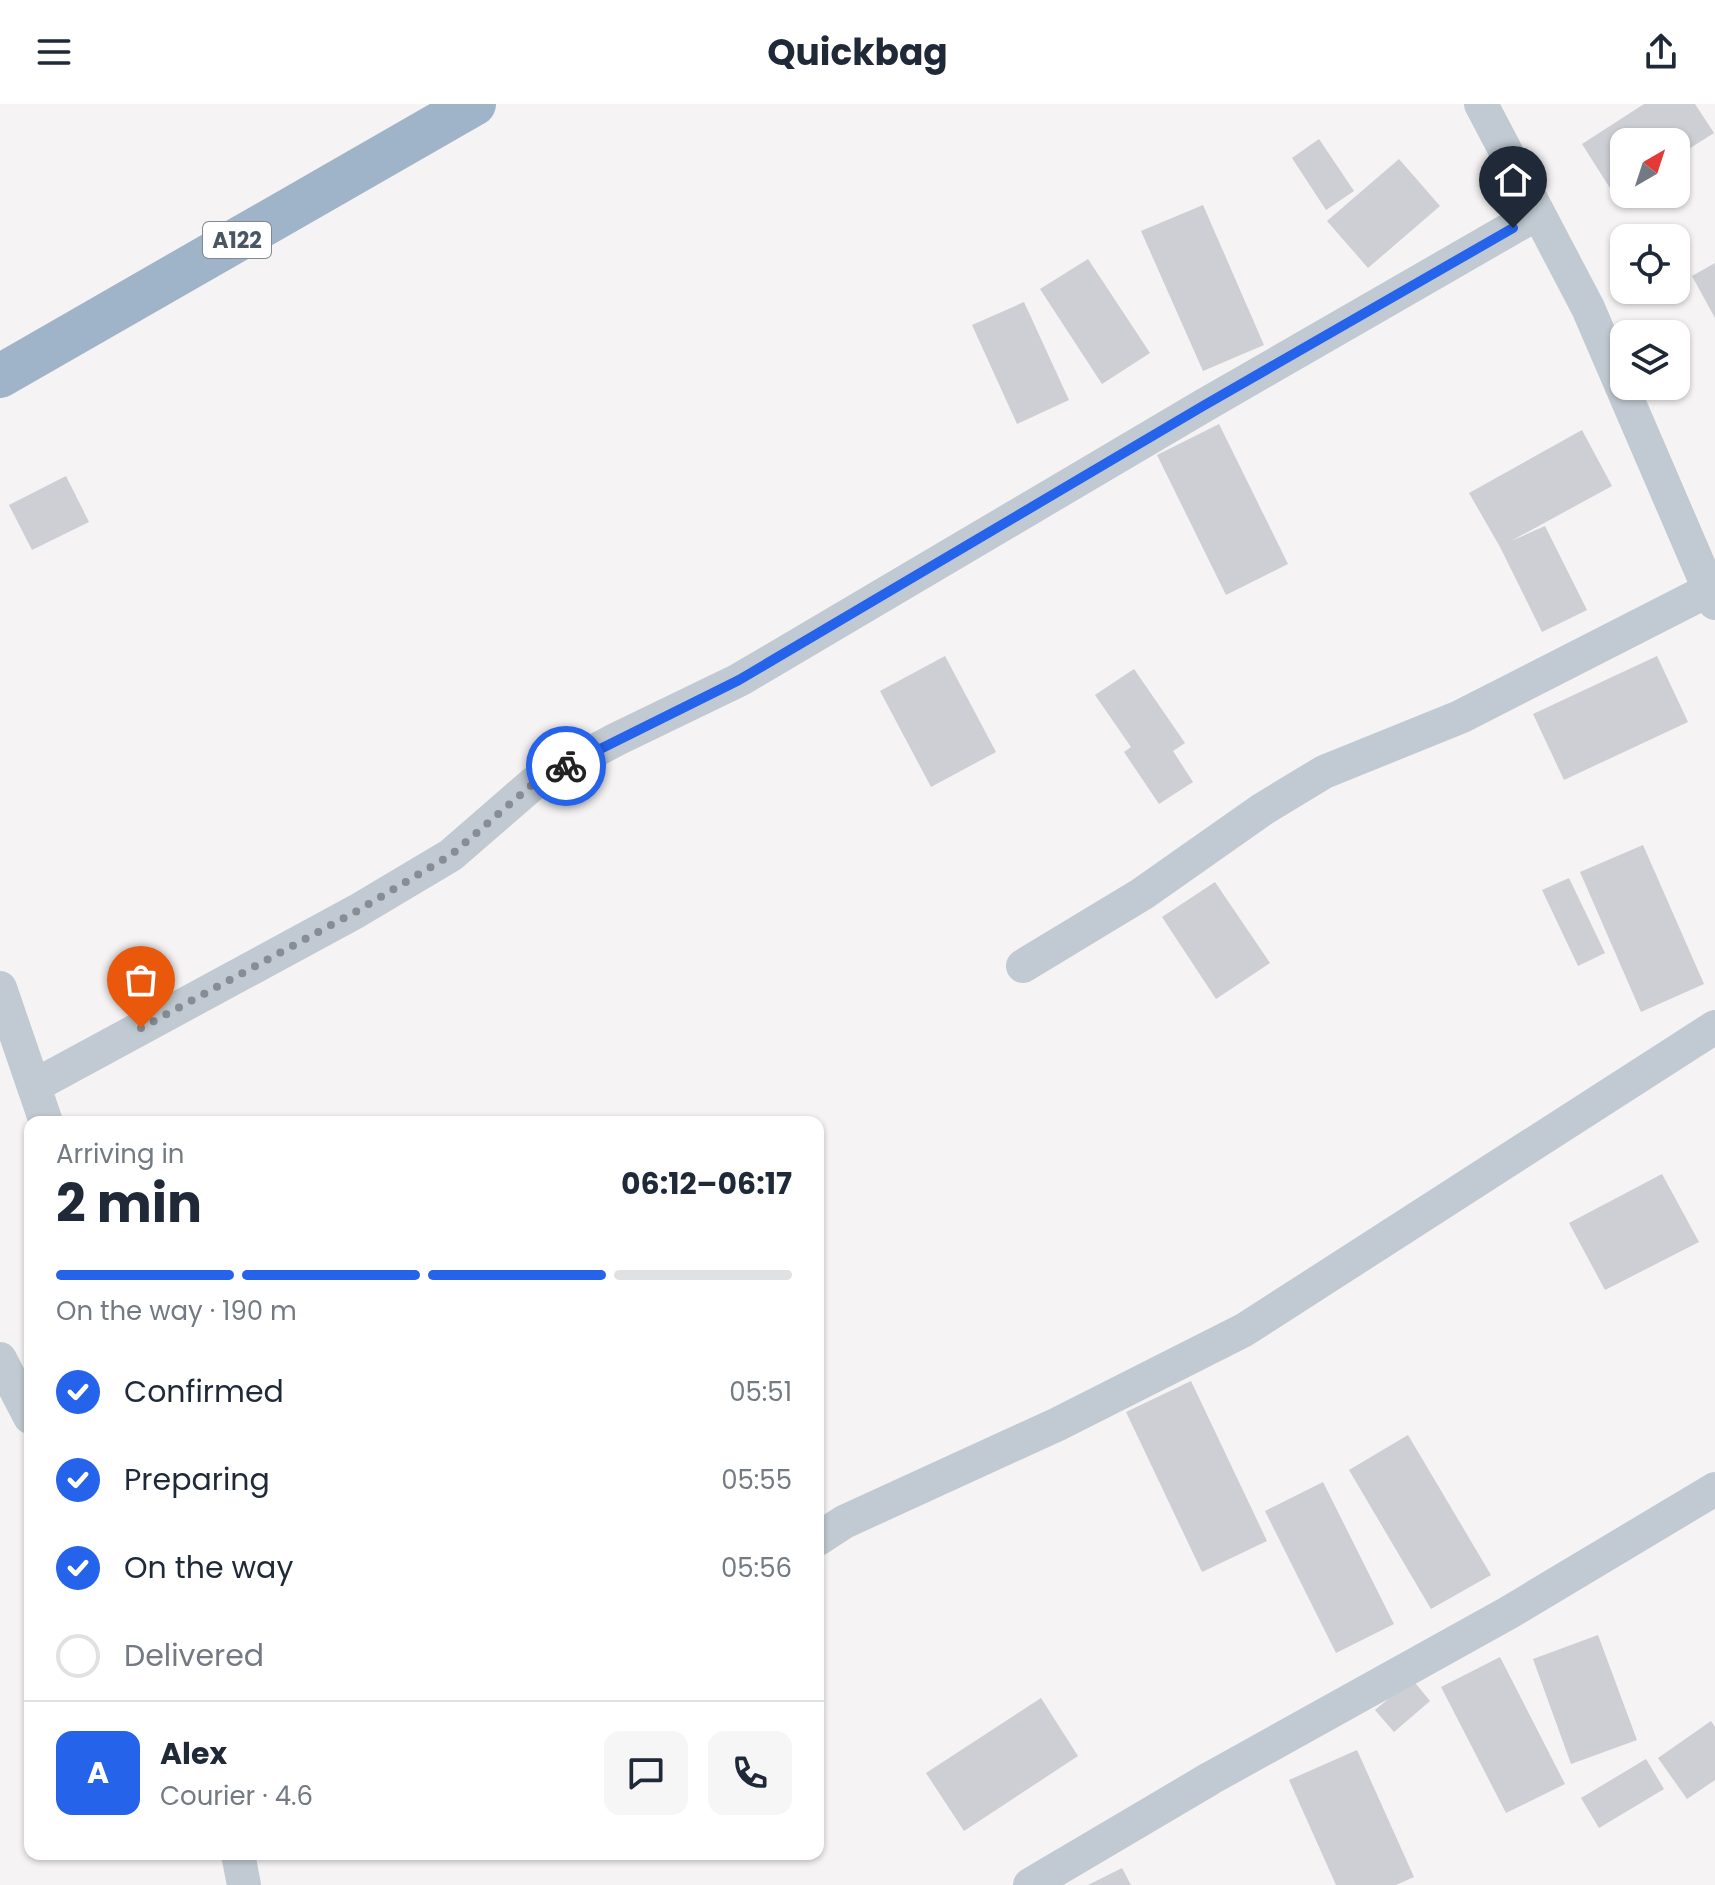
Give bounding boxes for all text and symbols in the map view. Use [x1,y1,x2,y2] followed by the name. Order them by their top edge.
[767,27,948,78] text: Quickbag
[32,30,76,74] icon: menu
[1639,30,1683,74] icon: share
[1610,128,1690,208] north arrow
[1610,128,1690,400] map controls
[1479,146,1547,228] pin
[1491,158,1535,202] icon: home
[203,222,271,258] road number: A122
[1610,224,1690,304] button: locate
[1610,320,1690,400] button: layers
[526,726,606,806] courier
[544,744,588,788] icon: bike
[107,946,175,1028] pin
[119,958,163,1002] icon: bag
[56,1136,185,1172] text: Arriving in
[621,1162,792,1205] text: 06:12–06:17
[56,1167,202,1240] text: 2 min
[56,1293,297,1329] text: On the way · 190 m
[56,1370,100,1414] icon: check
[124,1370,284,1413] text: Confirmed
[729,1374,792,1410] text: 05:51
[56,1458,100,1502] icon: check
[124,1458,270,1501] text: Preparing
[721,1462,792,1498] text: 05:55
[56,1546,100,1590] icon: check
[124,1546,293,1589] text: On the way
[721,1550,792,1586] text: 05:56
[124,1634,264,1677] text: Delivered
[604,1731,688,1815] button: chat
[708,1731,792,1815] button: phone
[160,1732,227,1775] text: Alex
[87,1751,109,1794] text: A
[160,1778,313,1814] text: Courier · 4.6

